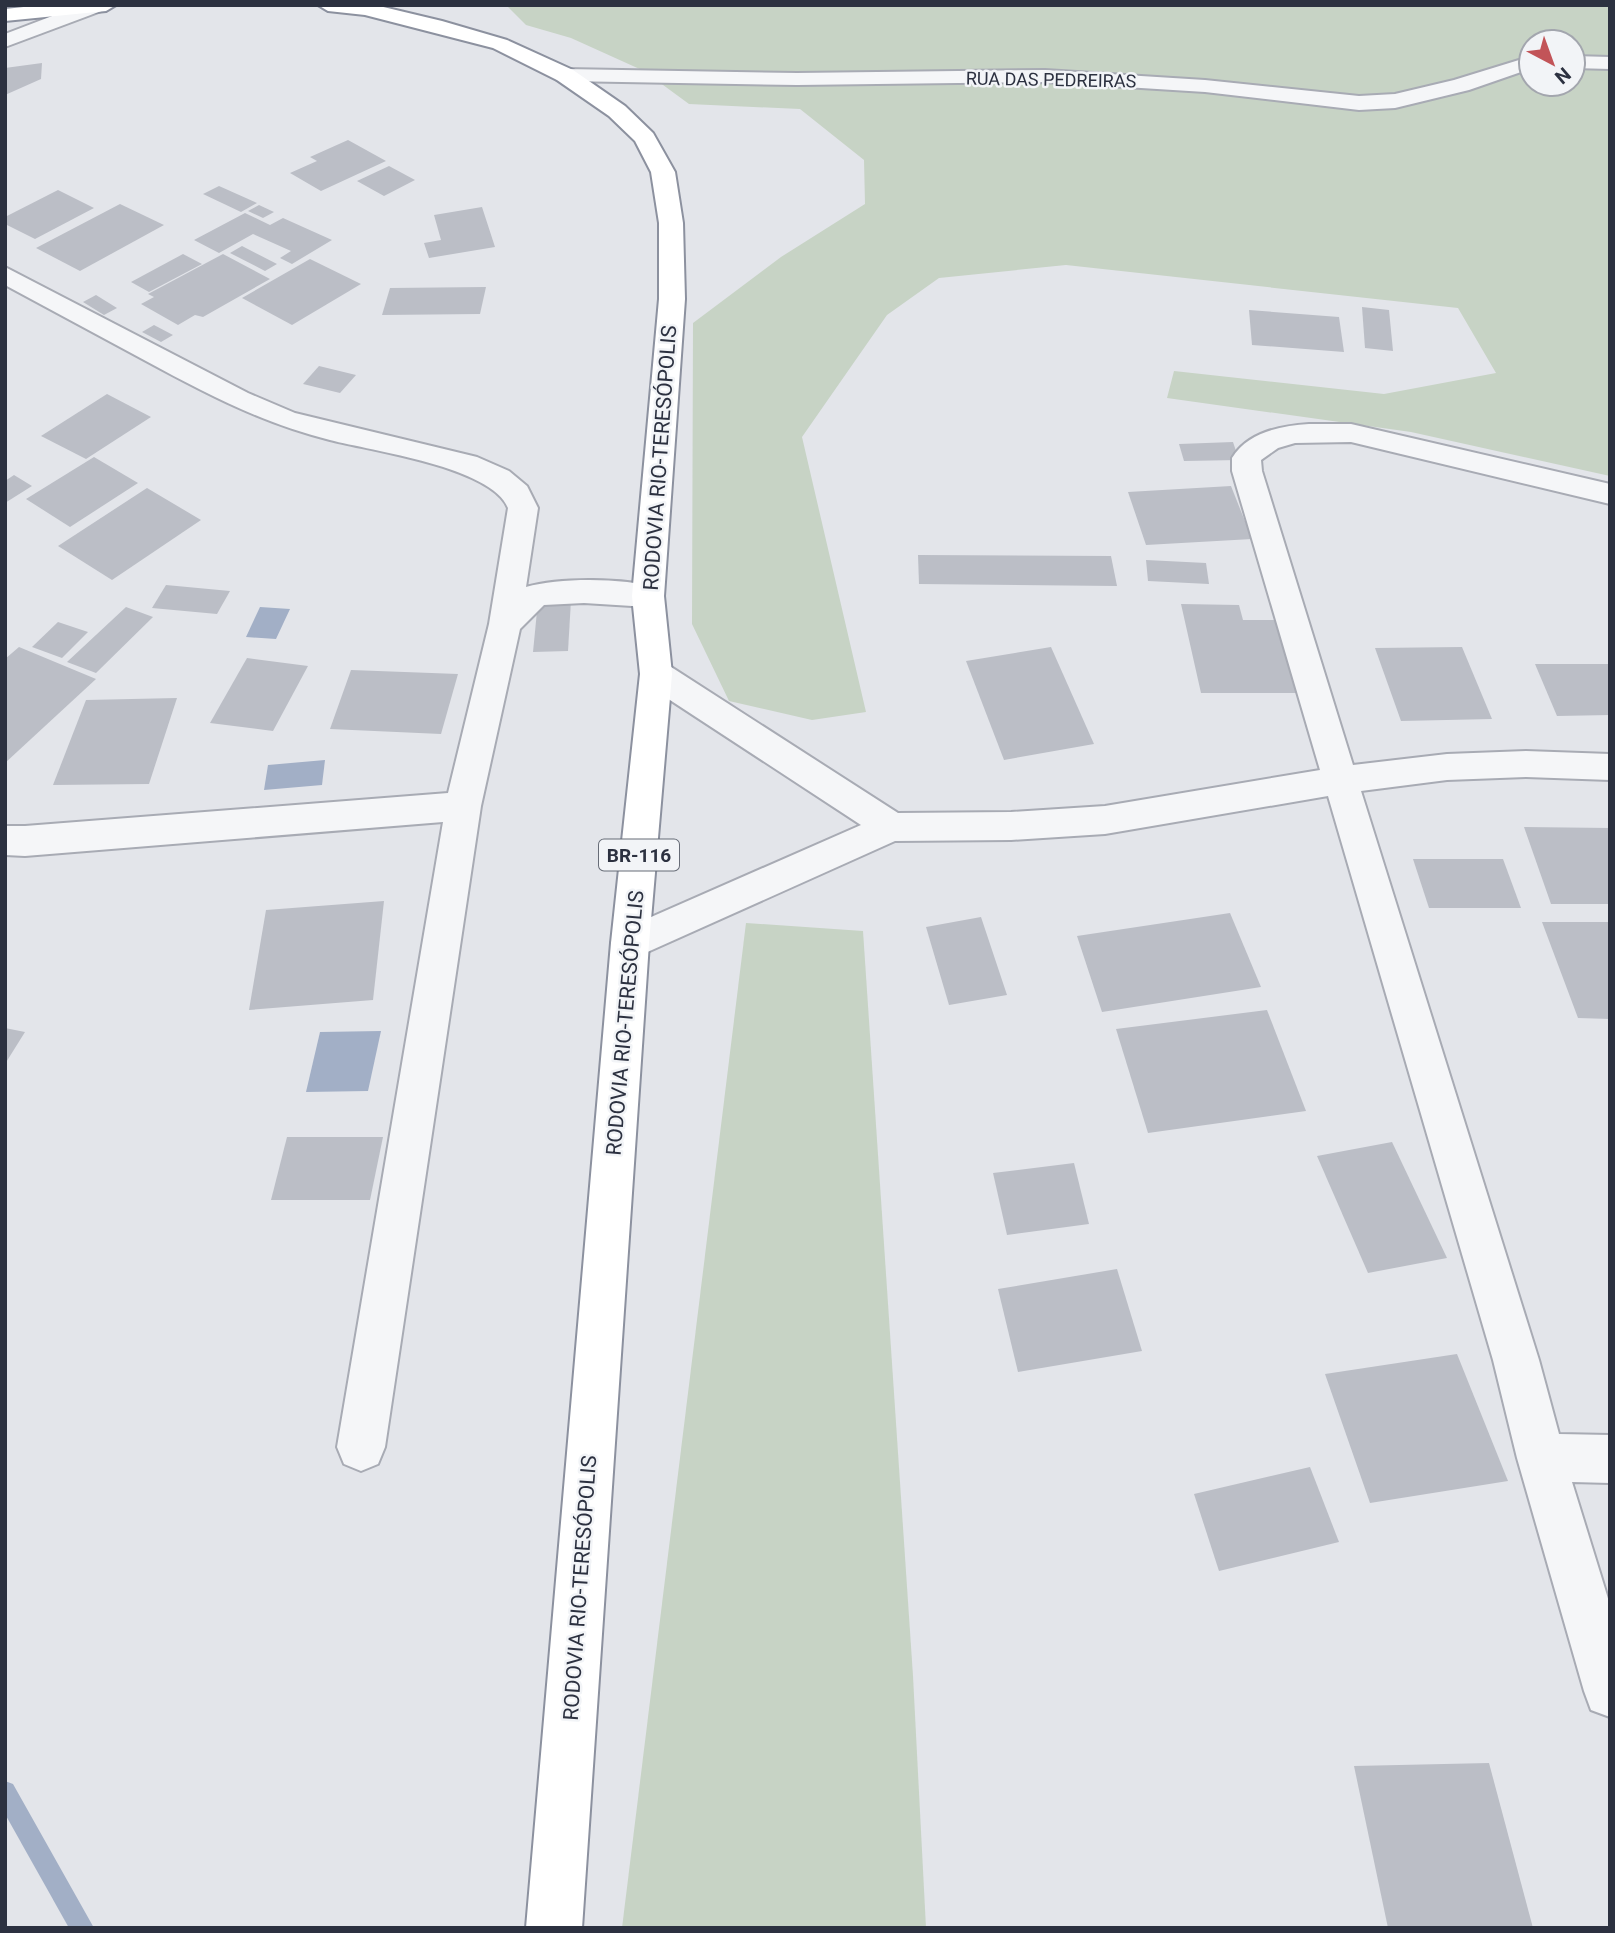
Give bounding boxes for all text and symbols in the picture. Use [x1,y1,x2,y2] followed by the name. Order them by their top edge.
[1517,28,1587,98] north arrow
[1550,62,1575,89] text: N
[966,68,1137,91] street label: RUA DAS PEDREIRAS
[639,325,681,591] street label: RODOVIA RIO-TERESÓPOLIS
[599,840,679,870] road number: BR-116
[601,889,649,1157] street label: RODOVIA RIO-TERESÓPOLIS
[559,1455,601,1721] street label: RODOVIA RIO-TERESÓPOLIS

